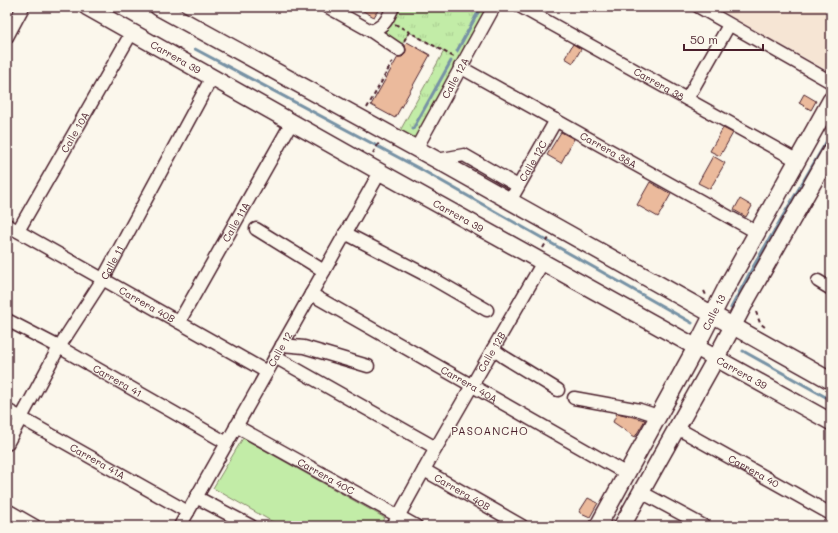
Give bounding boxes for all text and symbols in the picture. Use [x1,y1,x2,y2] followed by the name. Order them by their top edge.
[684,26,763,52] scale bar
[690,31,718,47] text: 50 m
[148,37,204,77] street label: Carrera 39
[438,55,472,101] street label: Calle 12A
[631,64,687,104] street label: Carrera 38
[57,109,92,155] street label: Calle 10A
[578,128,639,171] street label: Carrera 38A
[516,138,550,184] street label: Calle 12C
[431,196,486,235] street label: Carrera 39
[219,199,252,244] street label: Calle 11A
[97,243,127,282] street label: Calle 11
[117,283,178,326] street label: Carrera 40B
[699,292,729,332] street label: Calle 13
[264,329,295,369] street label: Calle 12
[474,329,508,374] street label: Calle 12B
[714,353,770,392] street label: Carrera 39
[90,361,145,400] street label: Carrera 41
[438,362,500,406] street label: Carrera 40A
[451,423,529,438] district label: PASOANCHO
[67,440,128,482] street label: Carrera 41A
[726,451,782,491] street label: Carrera 40
[295,455,357,498] street label: Carrera 40C
[432,470,493,513] street label: Carrera 40B

